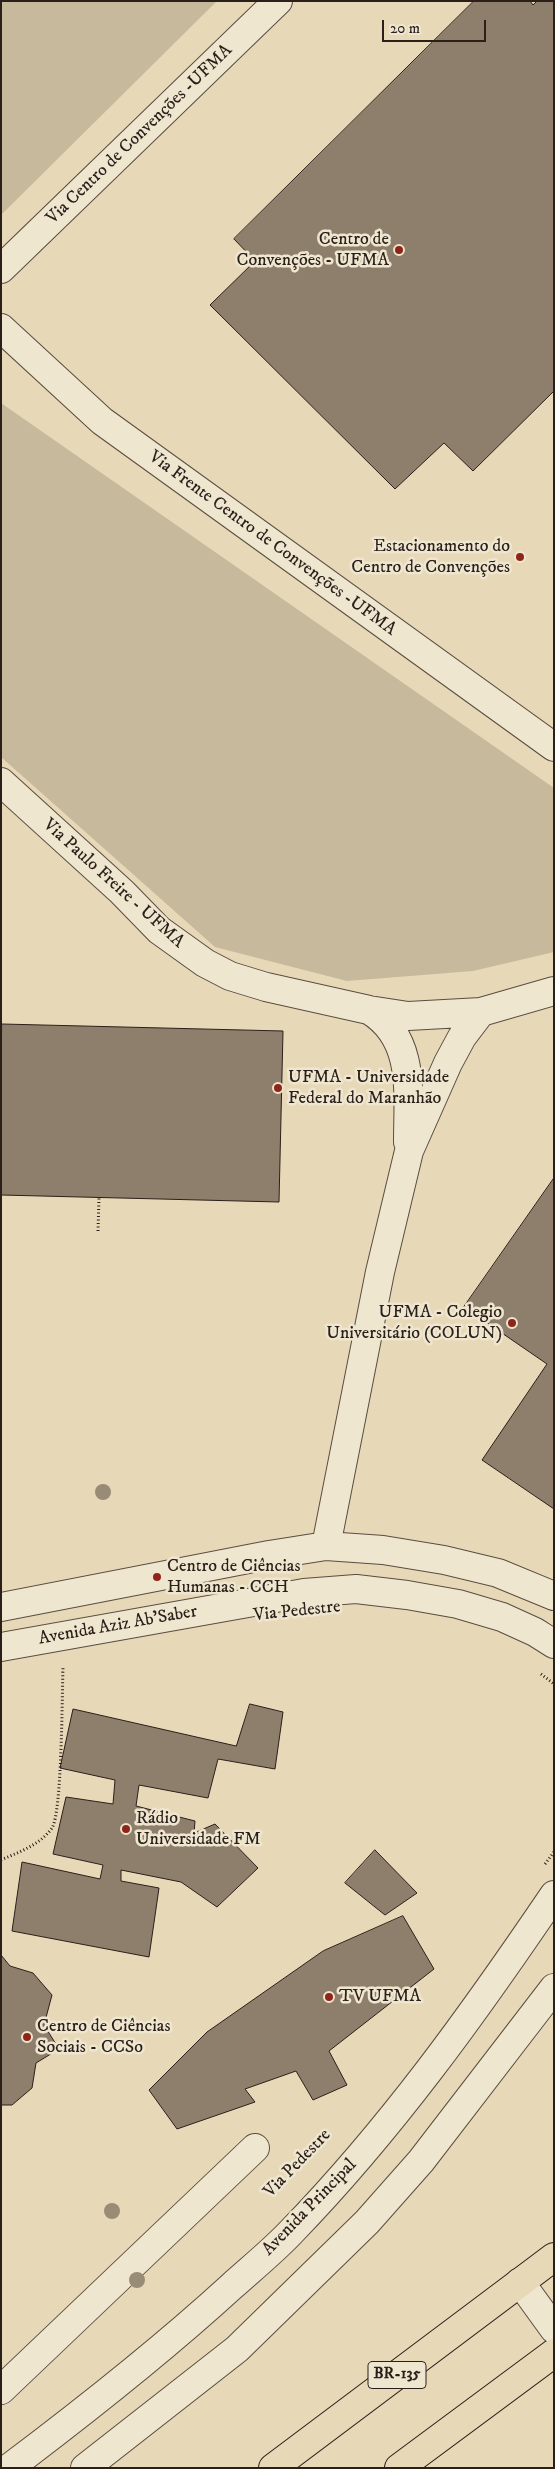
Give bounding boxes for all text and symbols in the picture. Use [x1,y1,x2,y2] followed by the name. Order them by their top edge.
[385,10,489,42] scale bar
[390,19,420,38] text: 20 m
[42,40,238,230] street label: Via Centro de Convenções -UFMA
[236,229,389,272] place label: Centro de Convenções - UFMA
[393,244,405,256] marker: Centro de Convenções - UFMA
[144,447,400,641] street label: Via Frente Centro de Convenções -UFMA
[351,536,510,578] place label: Estacionamento do Centro de Convenções
[514,551,526,563] marker: Estacionamento do Centro de Convenções
[38,815,188,953] street label: Via Paulo Freire - UFMA
[288,1067,449,1110] place label: UFMA - Universidade Federal do Maranhão
[272,1082,284,1094] marker: UFMA - Universidade Federal do Maranhão
[326,1302,502,1345] place label: UFMA - Colegio Universitário (COLUN)
[506,1317,518,1329] marker: UFMA - Colegio Universitário (COLUN)
[167,1556,300,1598] place label: Centro de Ciências Humanas - CCH
[151,1571,163,1583] marker: Centro de Ciências Humanas - CCH
[252,1597,342,1627] street label: Via Pedestre
[37,1601,199,1651] street label: Avenida Aziz Ab'Saber
[136,1808,261,1850] place label: Rádio Universidade FM
[120,1823,132,1835] marker: Rádio Universidade FM
[339,1986,421,2008] place label: TV UFMA
[323,1991,335,2003] marker: TV UFMA
[37,2016,170,2058] place label: Centro de Ciências Sociais - CCSo
[21,2031,33,2043] marker: Centro de Ciências Sociais - CCSo
[260,2125,336,2203] street label: Via Pedestre
[258,2155,362,2261] street label: Avenida Principal
[368,2362,426,2388] road number: BR-135

